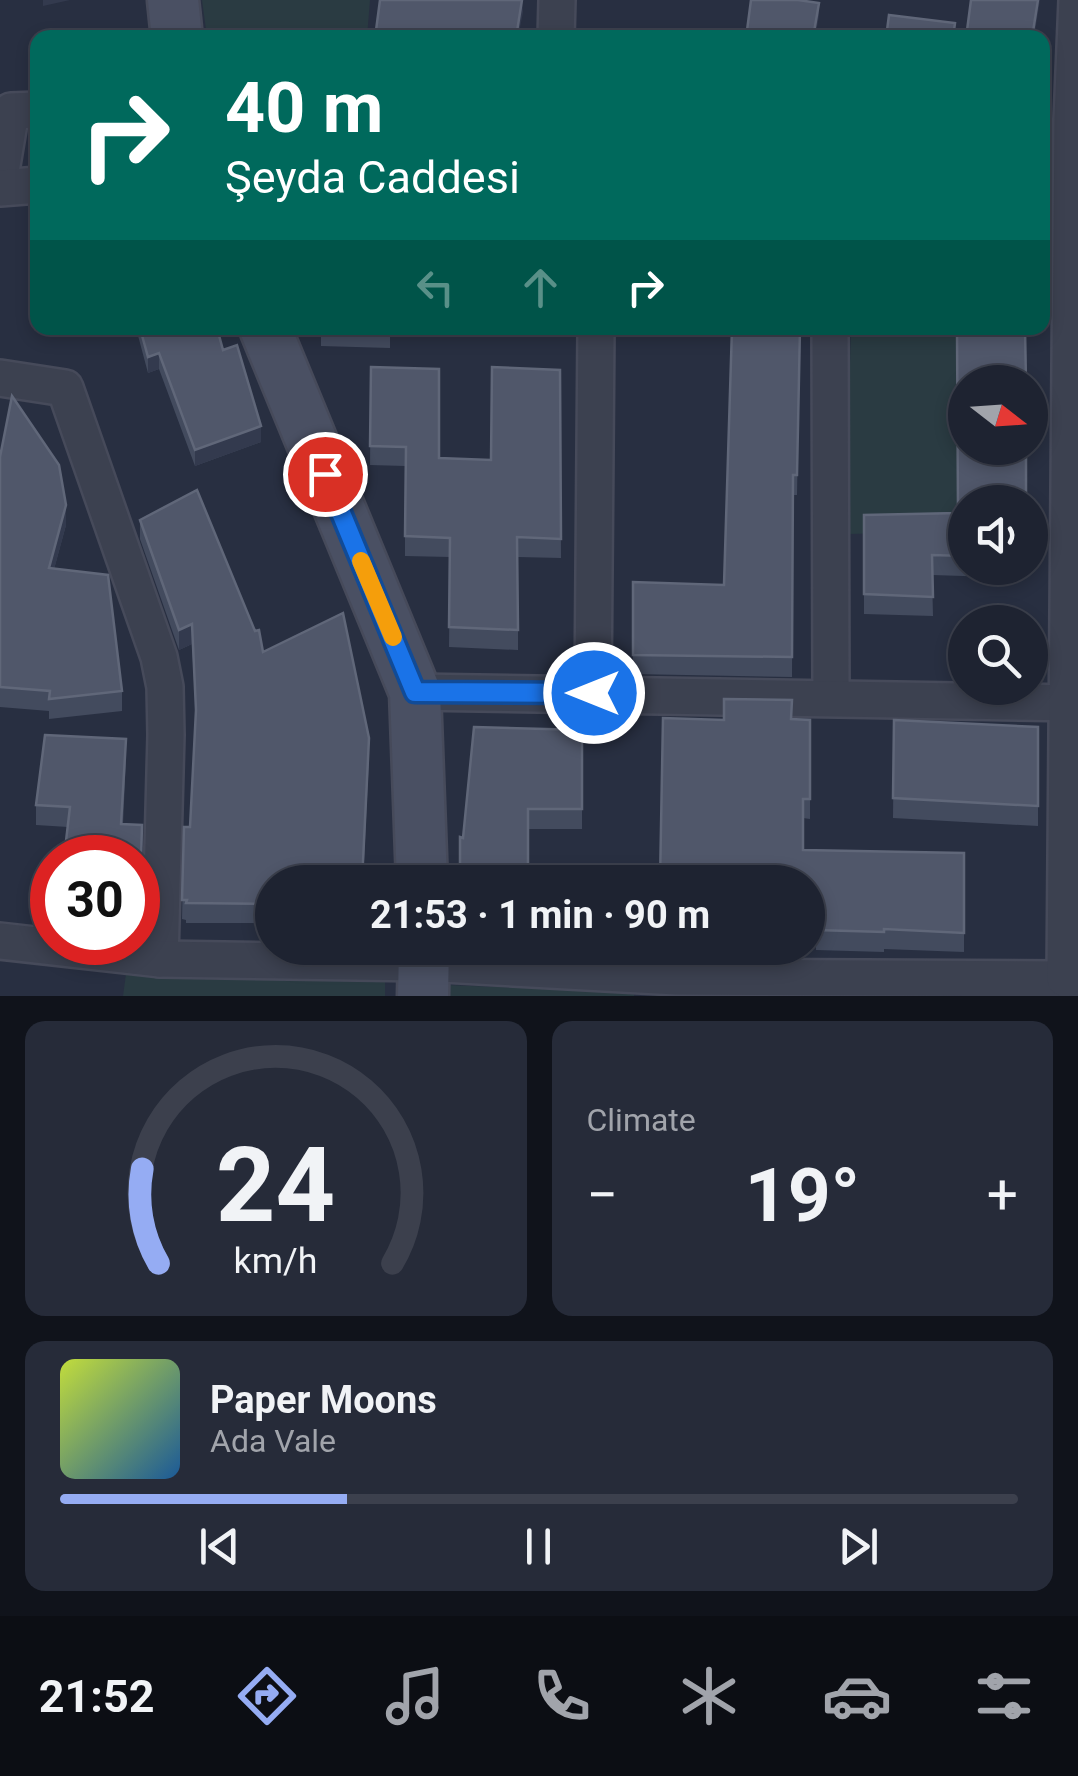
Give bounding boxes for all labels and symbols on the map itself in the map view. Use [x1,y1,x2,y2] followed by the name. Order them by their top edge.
[948,365,1048,465] north arrow
[283,432,368,517] pin
[542,641,646,745] position arrow
[30,835,160,965] speed limit sign: 30

